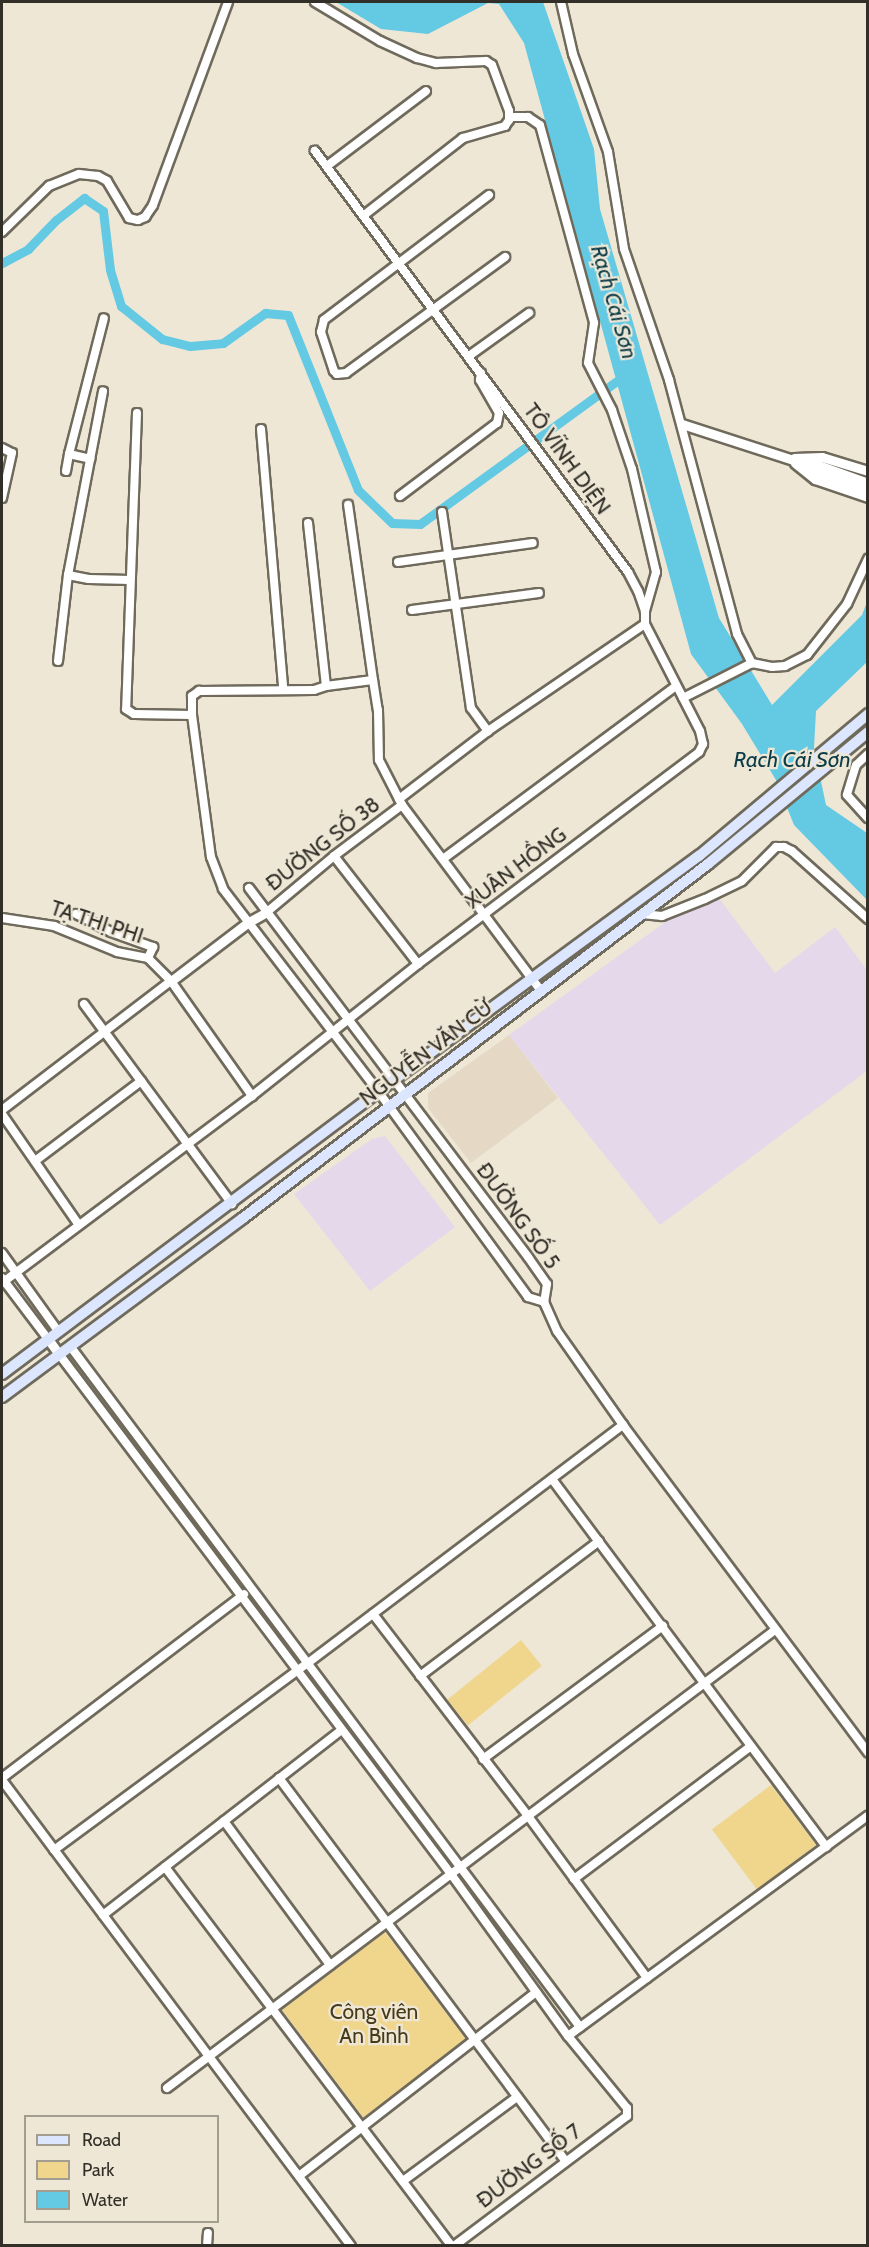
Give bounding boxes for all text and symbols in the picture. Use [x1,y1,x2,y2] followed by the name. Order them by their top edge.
[585,242,643,362] water label: Rạch Cái Sơn
[518,399,616,519] street label: TÔ VĨNH DIỆN
[733,747,851,773] water label: Rạch Cái Sơn
[261,792,385,896] street label: ĐƯỜNG SỐ 38
[461,822,571,914] street label: XUÂN HỒNG
[47,895,147,949] street label: TẠ THỊ PHI
[355,995,497,1111] street label: NGUYỄN VĂN CỪ
[471,1158,565,1274] street label: ĐƯỜNG SỐ 5
[330,1999,418,2049] park label: Công viên An Bình
[24,2115,219,2223] legend
[472,2119,586,2213] street label: ĐƯỜNG SỐ 7
[82,2129,121,2151] text: Road
[82,2159,114,2181] text: Park
[82,2189,128,2211] text: Water

